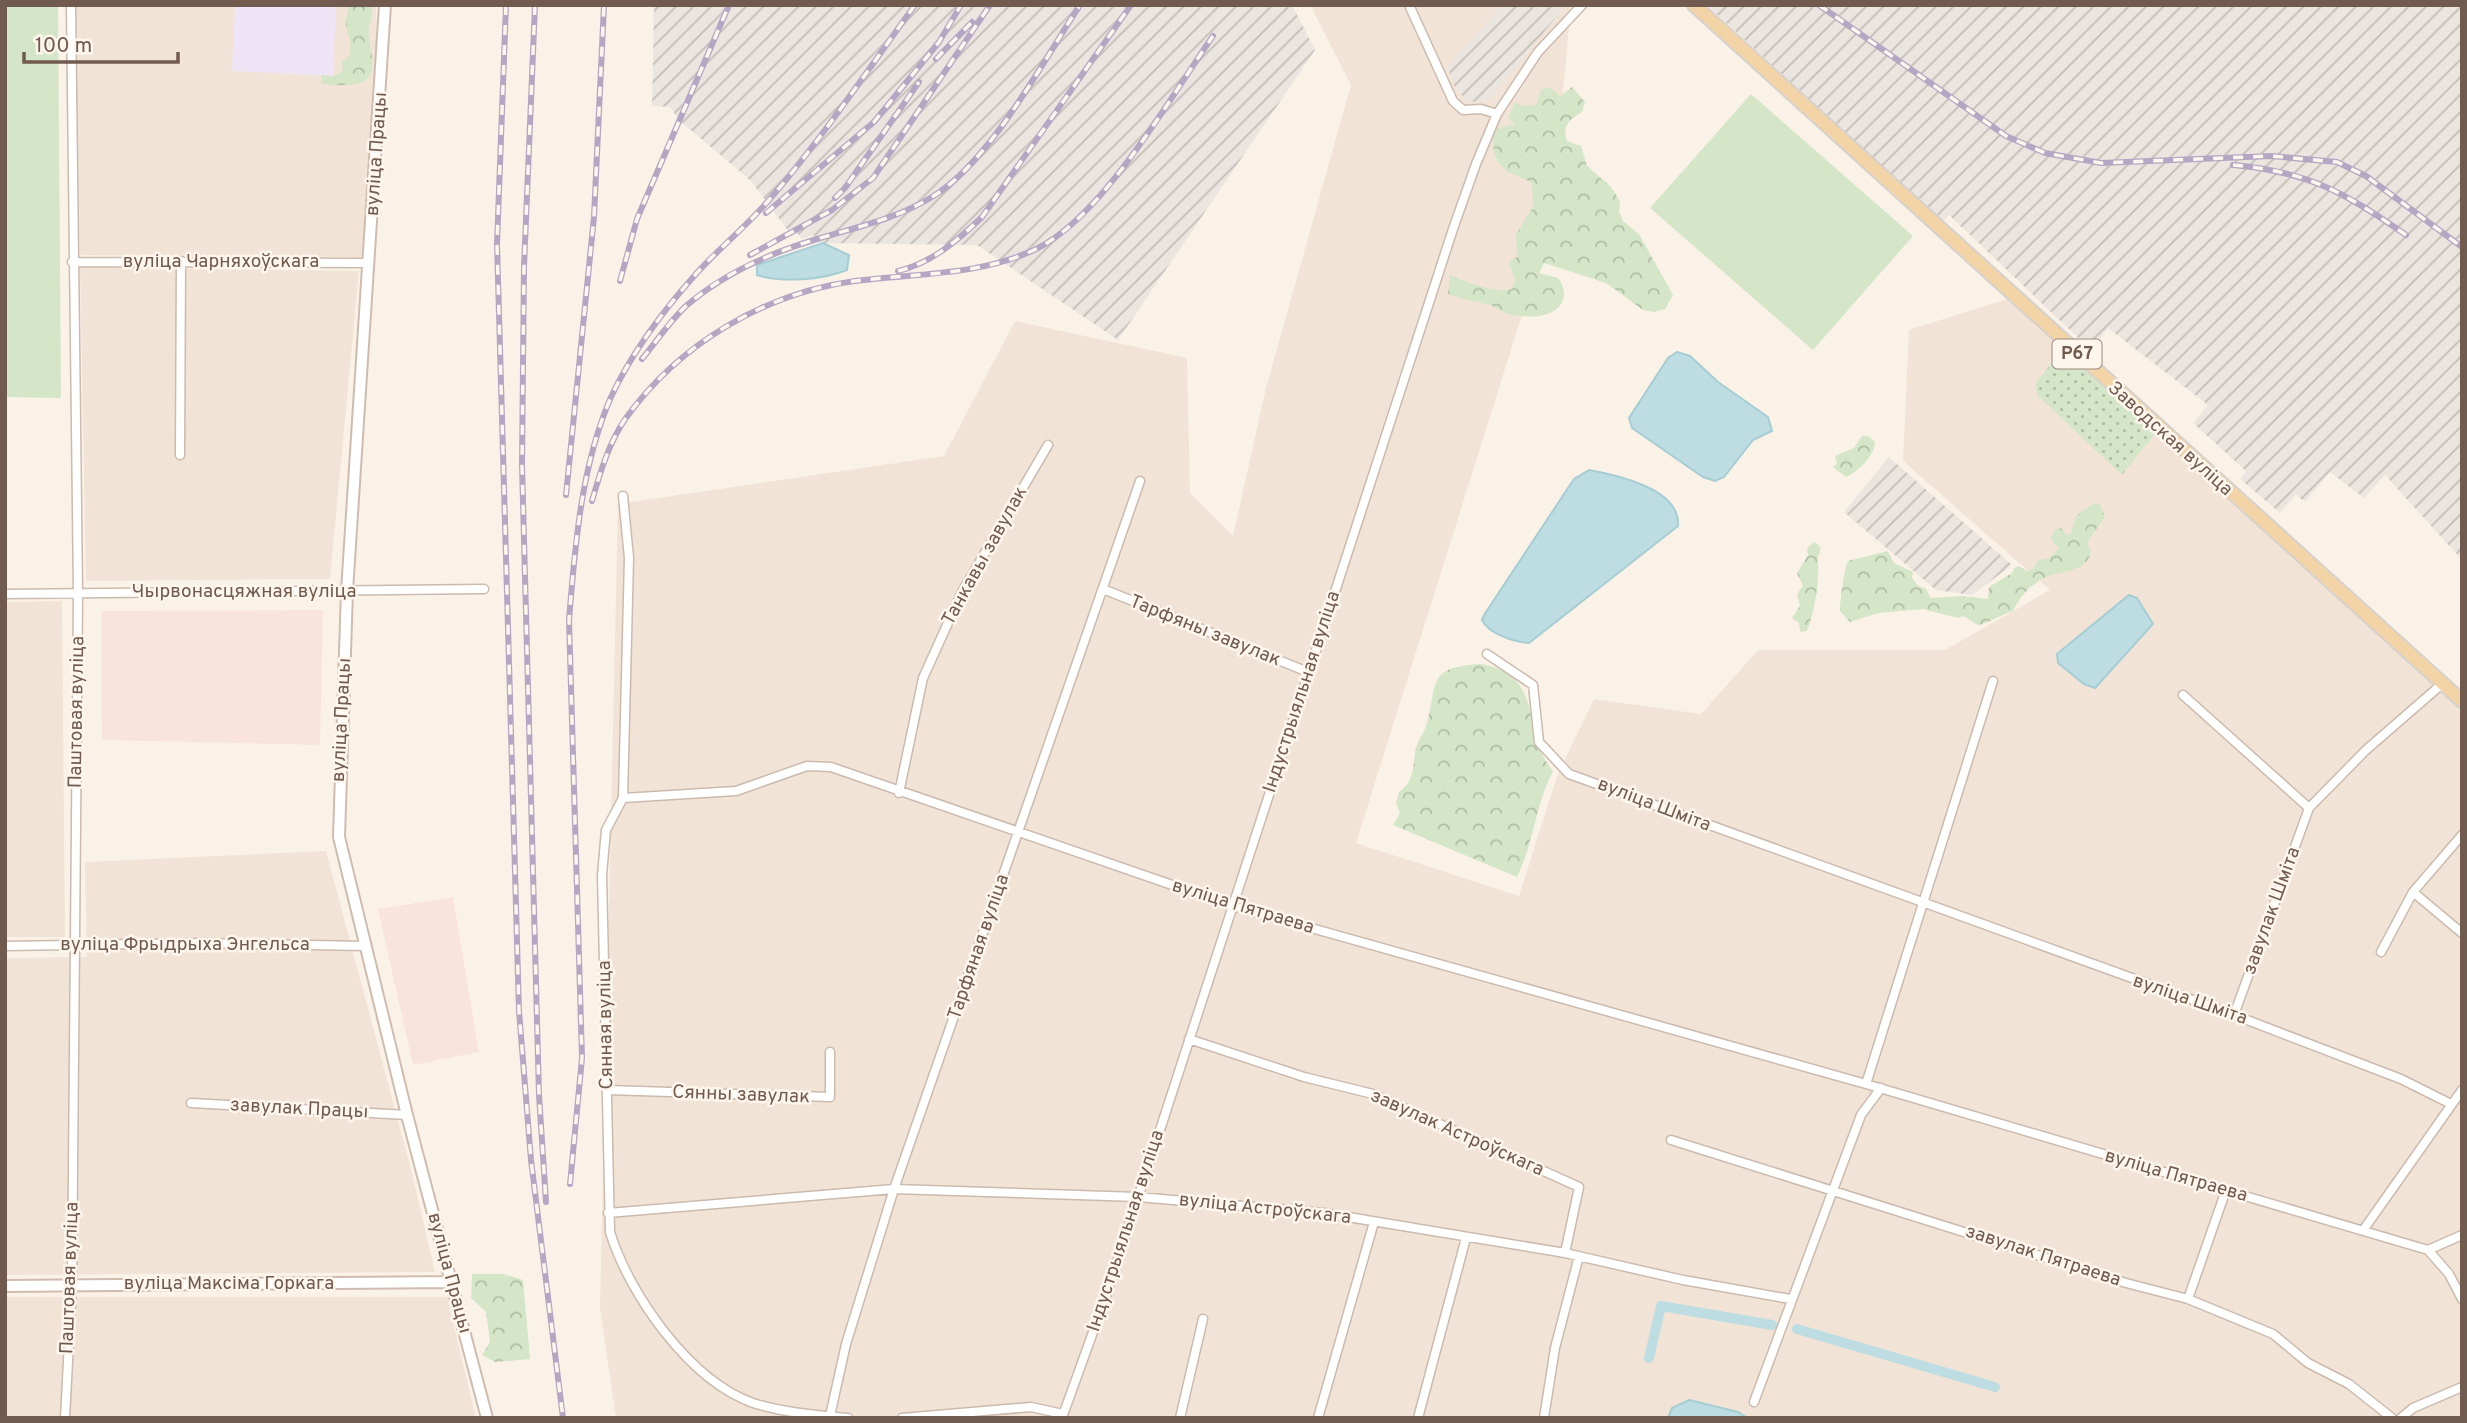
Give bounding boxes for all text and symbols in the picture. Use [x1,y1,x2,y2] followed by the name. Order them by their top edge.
[24,21,178,65] scale bar
[35,33,92,60] text: 100 m
[361,91,393,217] street label: вуліца Працы
[123,250,319,274] street label: вуліца Чарняхоўскага
[2052,340,2102,368] road number: Р67
[2102,376,2238,502] street label: Заводская вуліца
[937,482,1033,630] street label: Танкавы завулак
[132,580,356,604] street label: Чырвонасцяжная вуліца
[1258,588,1346,796] street label: Індустрыяльная вуліца
[1126,590,1284,672] street label: Тарфяны завулак
[64,636,90,788] street label: Паштовая вуліца
[327,657,357,783] street label: вуліца Працы
[1594,772,1714,838] street label: вуліца Шміта
[2238,844,2306,978] street label: завулак Шміта
[943,871,1015,1023] street label: Тарфяная вуліца
[1169,874,1317,940] street label: вуліца Пятраева
[60,933,310,957] street label: вуліца Фрыдрыха Энгельса
[593,960,619,1090] street label: Сянная вуліца
[2130,969,2250,1031] street label: вуліца Шміта
[672,1081,811,1109] street label: Сянны завулак
[1366,1084,1548,1182] street label: завулак Астроўскага
[229,1093,369,1125] street label: завулак Працы
[1082,1127,1170,1335] street label: Індустрыяльная вуліца
[2102,1144,2250,1208] street label: вуліца Пятраева
[1178,1188,1352,1230] street label: вуліца Астроўскага
[55,1202,85,1354] street label: Паштовая вуліца
[421,1210,477,1336] street label: вуліца Працы
[1962,1220,2124,1292] street label: завулак Пятраева
[124,1272,334,1296] street label: вуліца Максіма Горкага

